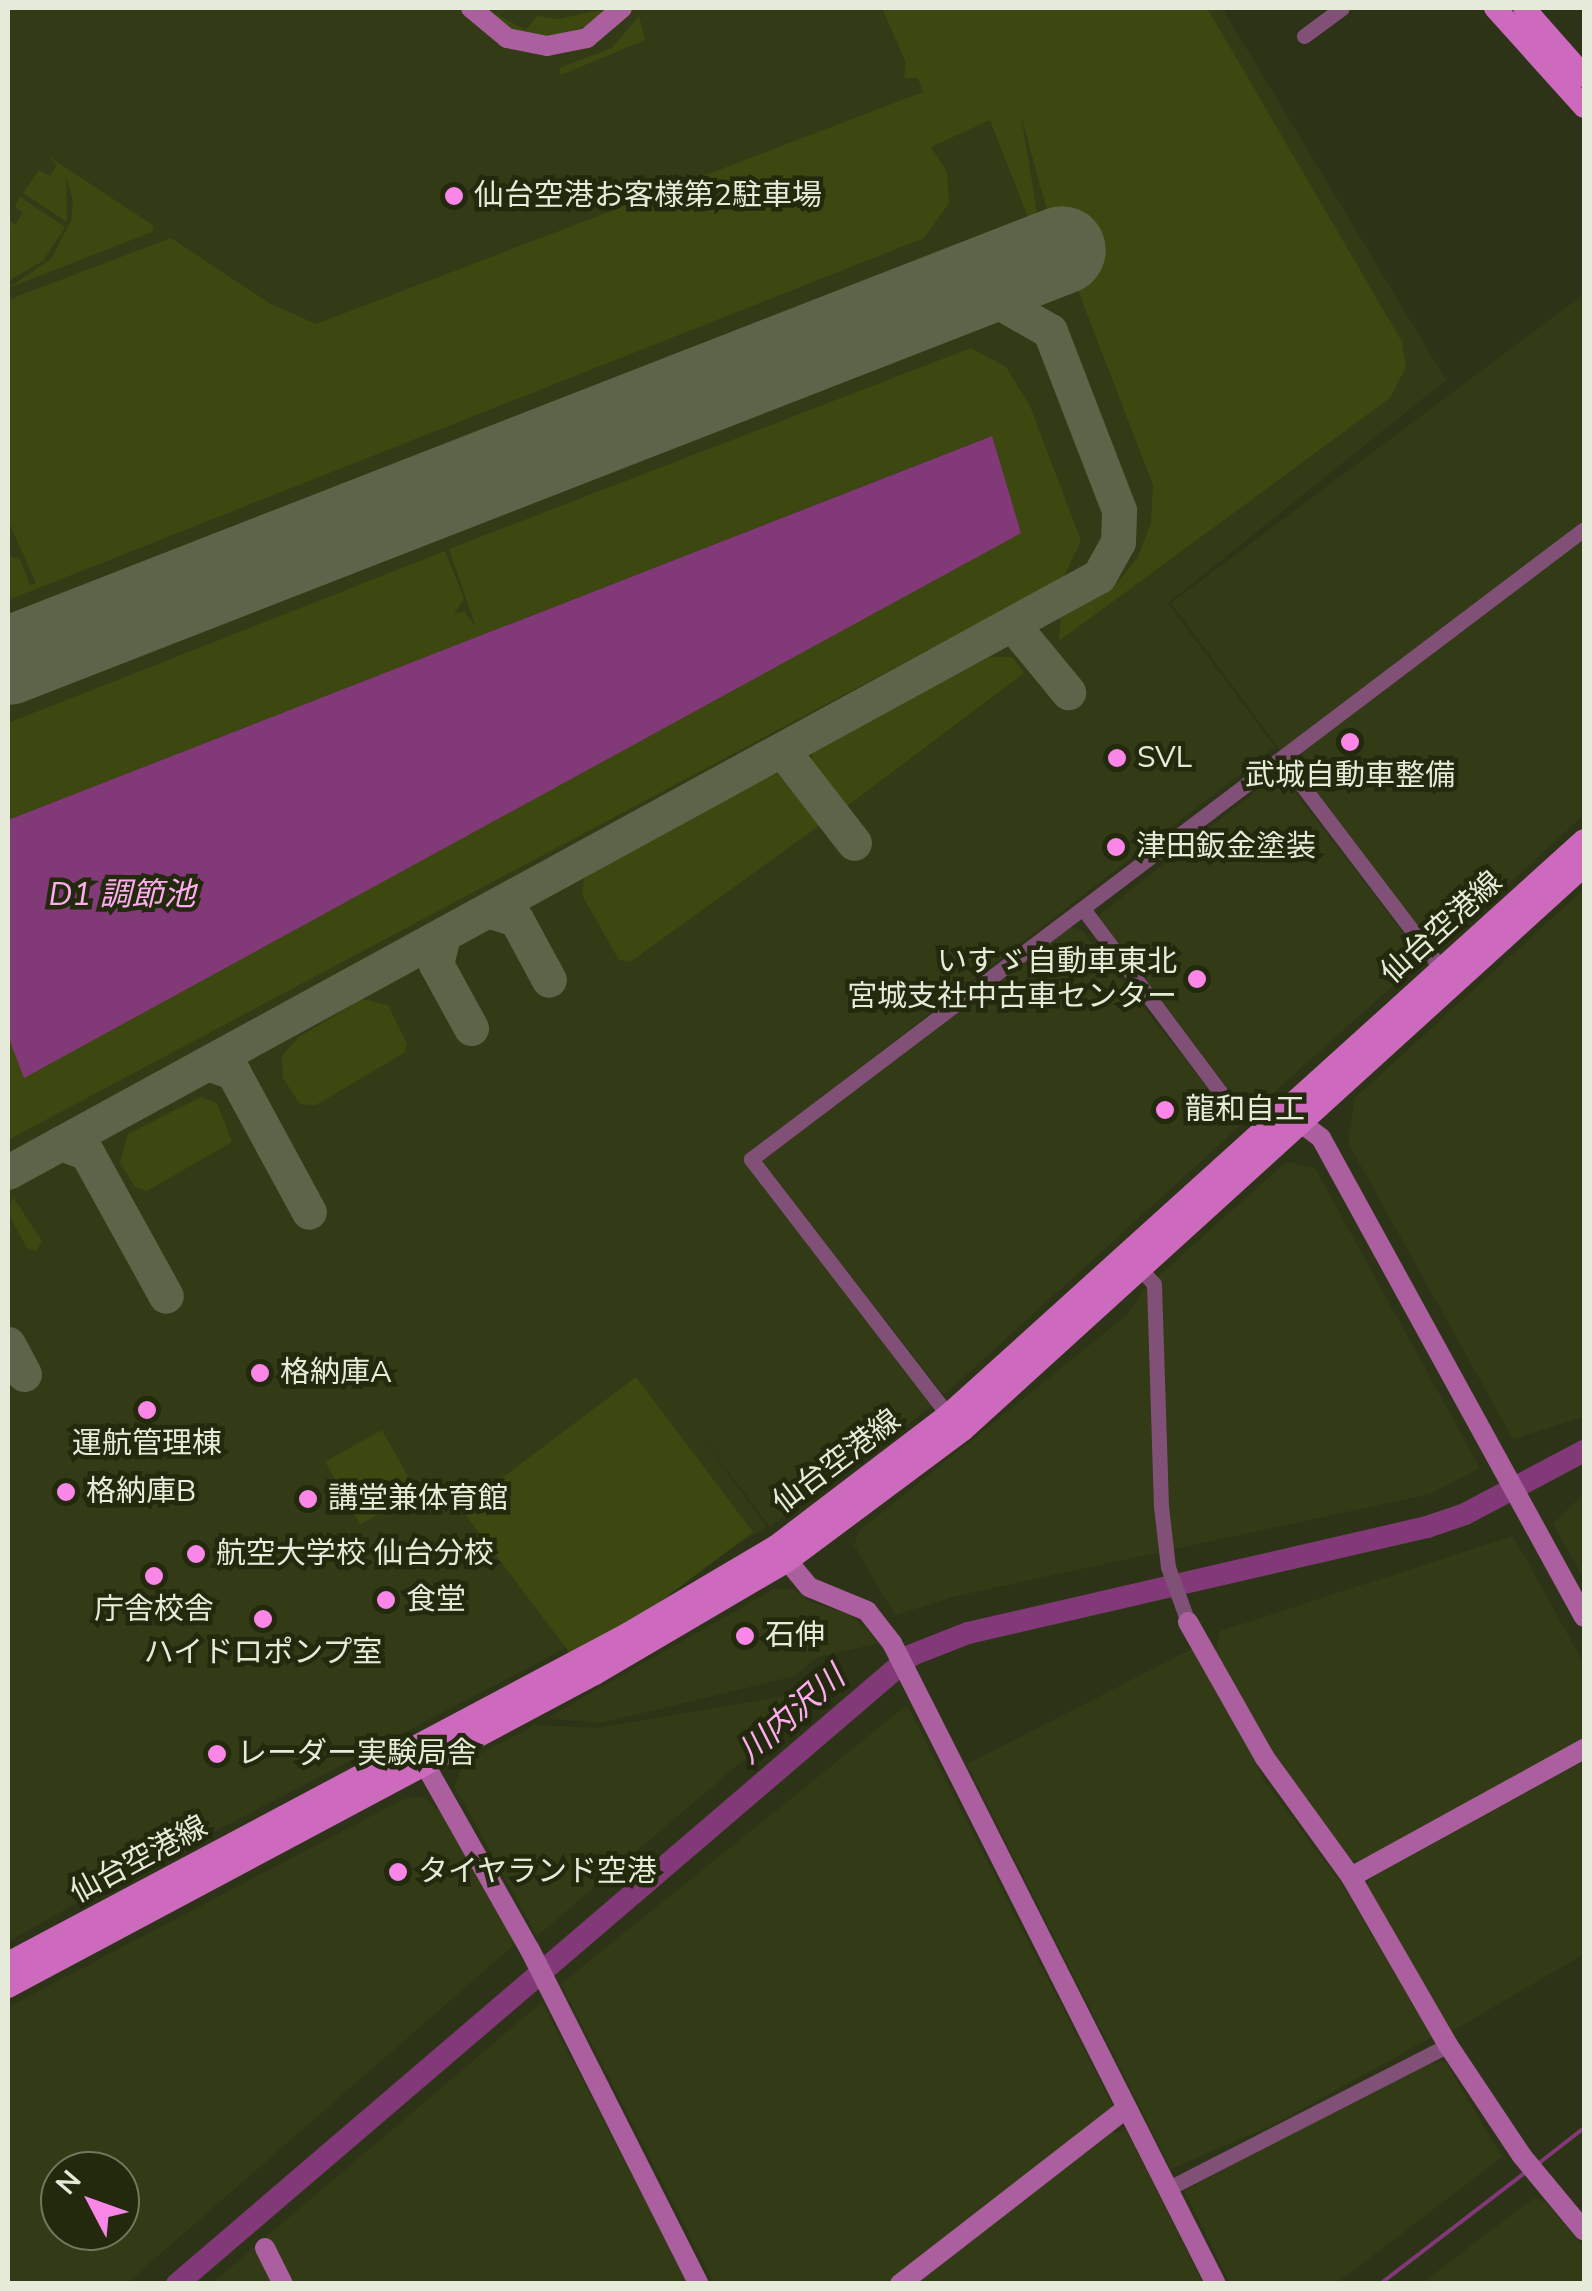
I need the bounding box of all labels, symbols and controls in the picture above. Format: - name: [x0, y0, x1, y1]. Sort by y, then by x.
- place label: 仙台空港お客様第2駐車場: [474, 178, 822, 214]
- marker: 仙台空港お客様第2駐車場: [443, 185, 465, 207]
- marker: 武城自動車整備: [1339, 731, 1361, 753]
- place label: SVL: [1137, 740, 1192, 776]
- marker: SVL: [1106, 747, 1128, 769]
- place label: 武城自動車整備: [1245, 758, 1455, 794]
- place label: 津田鈑金塗装: [1136, 829, 1316, 865]
- marker: 津田鈑金塗装: [1105, 836, 1127, 858]
- street label: 仙台空港線: [1374, 864, 1510, 992]
- water label: D1 調節池: [48, 876, 196, 914]
- place label: いすゞ自動車東北 宮城支社中古車センター: [847, 944, 1177, 1014]
- marker: いすゞ自動車東北 宮城支社中古車センター: [1186, 968, 1208, 990]
- place label: 龍和自工: [1185, 1092, 1305, 1128]
- marker: 龍和自工: [1154, 1099, 1176, 1121]
- place label: 格納庫A: [280, 1355, 392, 1391]
- marker: 格納庫A: [249, 1362, 271, 1384]
- marker: 運航管理棟: [136, 1399, 158, 1421]
- street label: 仙台空港線: [766, 1402, 908, 1522]
- place label: 運航管理棟: [72, 1426, 222, 1462]
- place label: 格納庫B: [86, 1474, 196, 1510]
- marker: 格納庫B: [55, 1481, 77, 1503]
- place label: 講堂兼体育館: [328, 1481, 508, 1517]
- marker: 講堂兼体育館: [297, 1488, 319, 1510]
- place label: 航空大学校 仙台分校: [216, 1536, 494, 1572]
- marker: 航空大学校 仙台分校: [185, 1543, 207, 1565]
- marker: 庁舎校舎: [143, 1565, 165, 1587]
- place label: 食堂: [406, 1582, 466, 1618]
- marker: 食堂: [375, 1589, 397, 1611]
- place label: 庁舎校舎: [94, 1592, 214, 1628]
- marker: ハイドロポンプ室: [252, 1608, 274, 1630]
- place label: 石伸: [765, 1618, 825, 1654]
- marker: 石伸: [734, 1625, 756, 1647]
- place label: ハイドロポンプ室: [143, 1635, 383, 1671]
- water label: 川内沢川: [731, 1659, 853, 1771]
- place label: レーダー実験局舎: [237, 1736, 477, 1772]
- marker: レーダー実験局舎: [206, 1743, 228, 1765]
- street label: 仙台空港線: [64, 1809, 214, 1911]
- place label: タイヤランド空港: [418, 1854, 658, 1890]
- marker: タイヤランド空港: [387, 1861, 409, 1883]
- north arrow: [40, 2151, 140, 2251]
- text: N: [48, 2162, 90, 2203]

